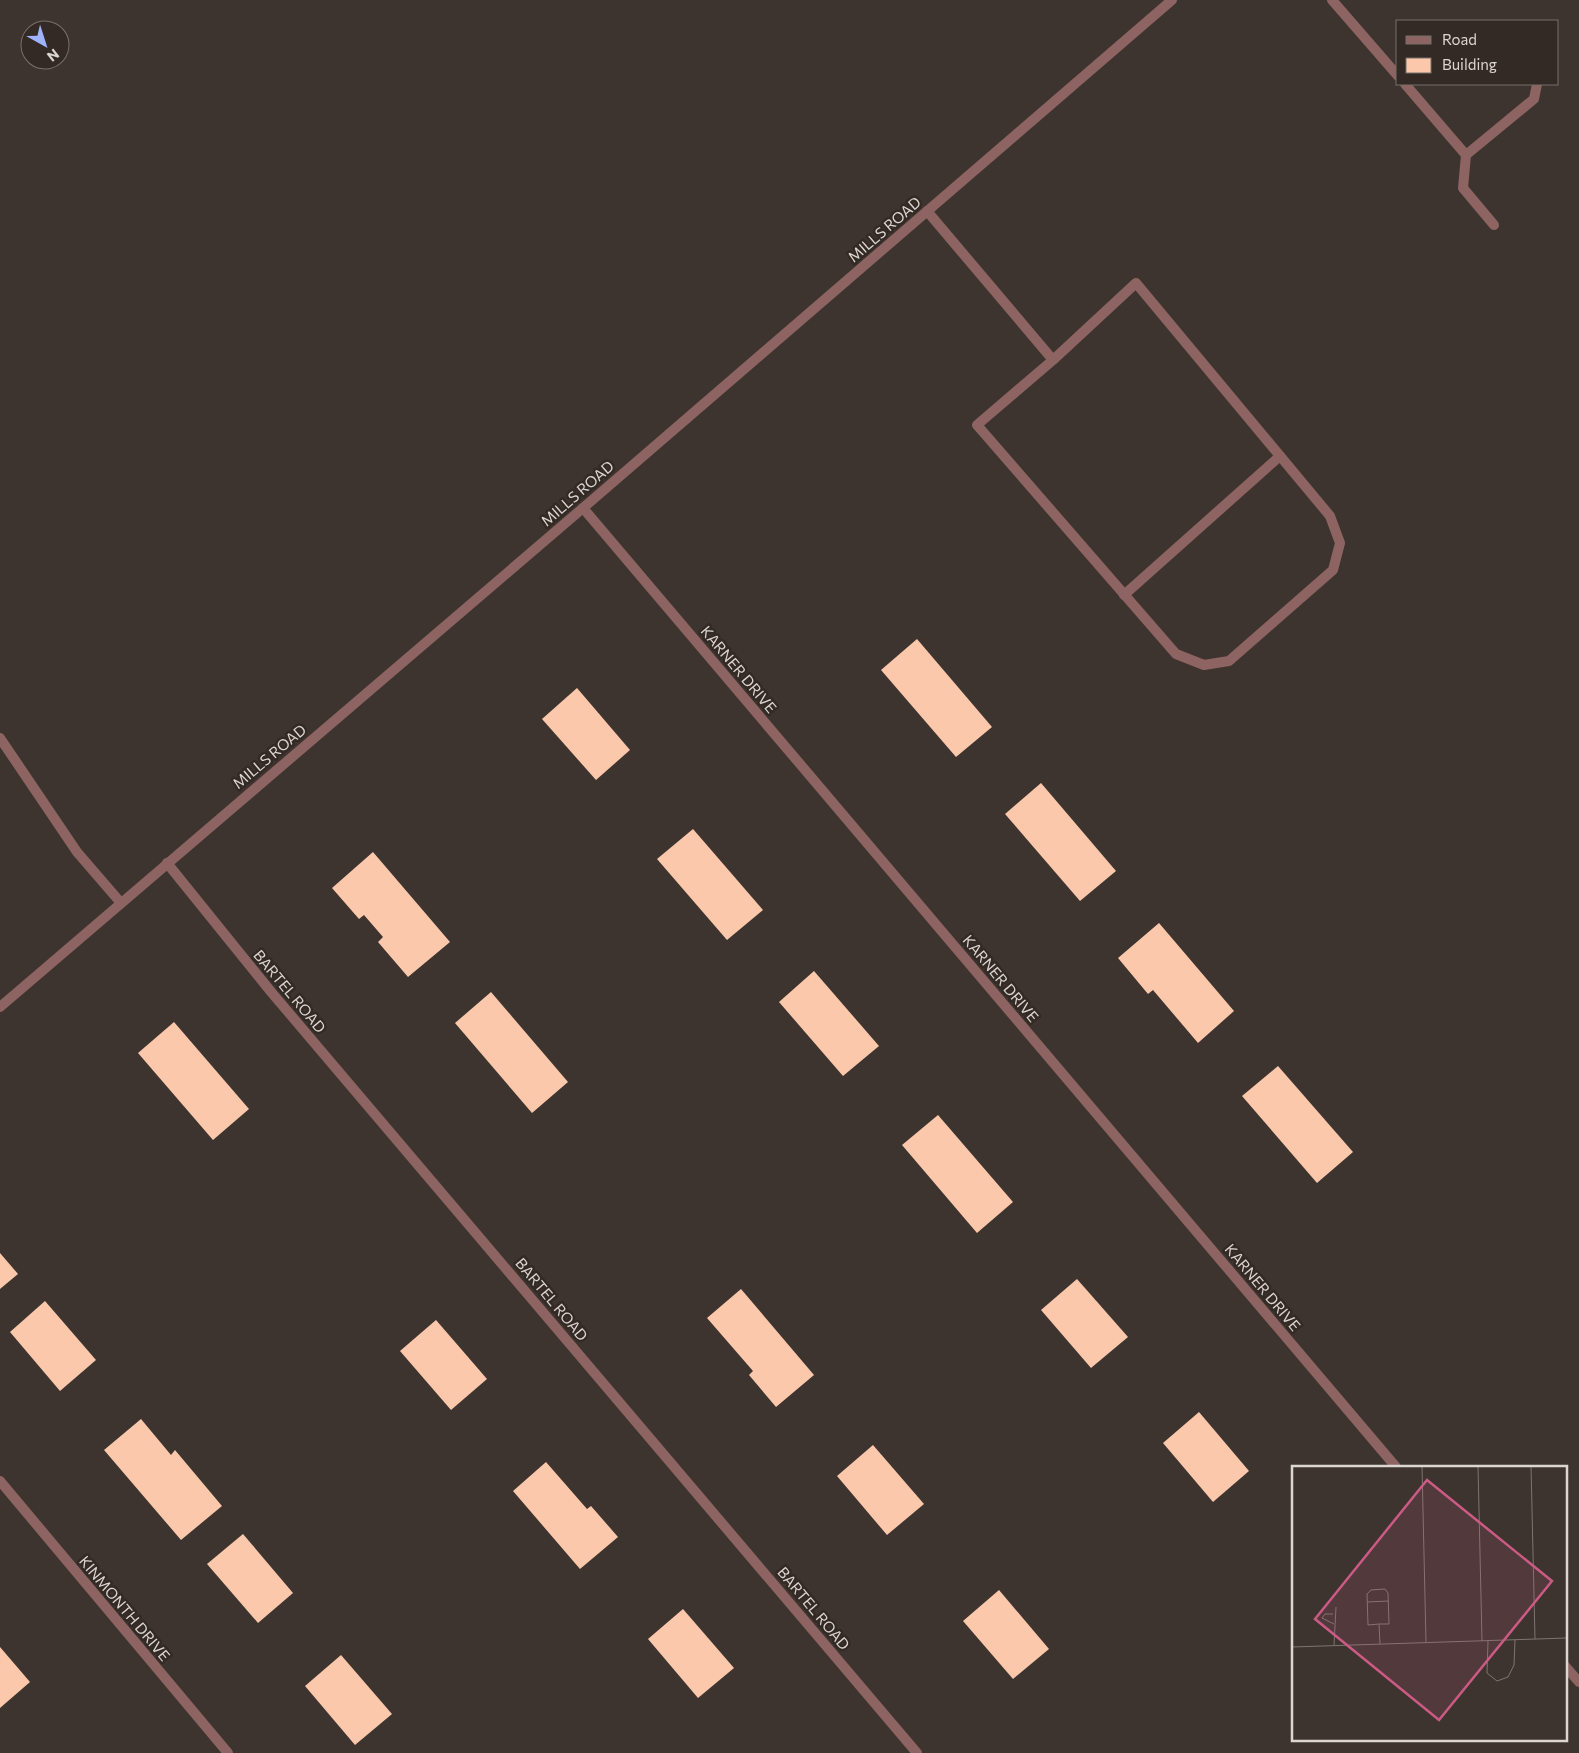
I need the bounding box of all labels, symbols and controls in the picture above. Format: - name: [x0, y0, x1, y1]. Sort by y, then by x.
- north arrow: [20, 20, 70, 70]
- legend: [1396, 20, 1559, 85]
- text: Road: [1442, 30, 1477, 48]
- text: N: [44, 46, 63, 65]
- text: Building: [1442, 55, 1497, 73]
- street label: MILLS ROAD: [844, 193, 924, 265]
- street label: MILLS ROAD: [537, 457, 617, 529]
- street label: KARNER DRIVE: [697, 622, 781, 716]
- street label: MILLS ROAD: [229, 720, 309, 792]
- street label: KARNER DRIVE: [959, 931, 1043, 1025]
- street label: BARTEL ROAD: [250, 946, 330, 1036]
- street label: KARNER DRIVE: [1221, 1240, 1305, 1334]
- street label: BARTEL ROAD: [512, 1254, 592, 1344]
- inset map: [1292, 1466, 1566, 1740]
- street label: KINMONTH DRIVE: [76, 1552, 174, 1664]
- street label: BARTEL ROAD: [774, 1563, 854, 1653]

